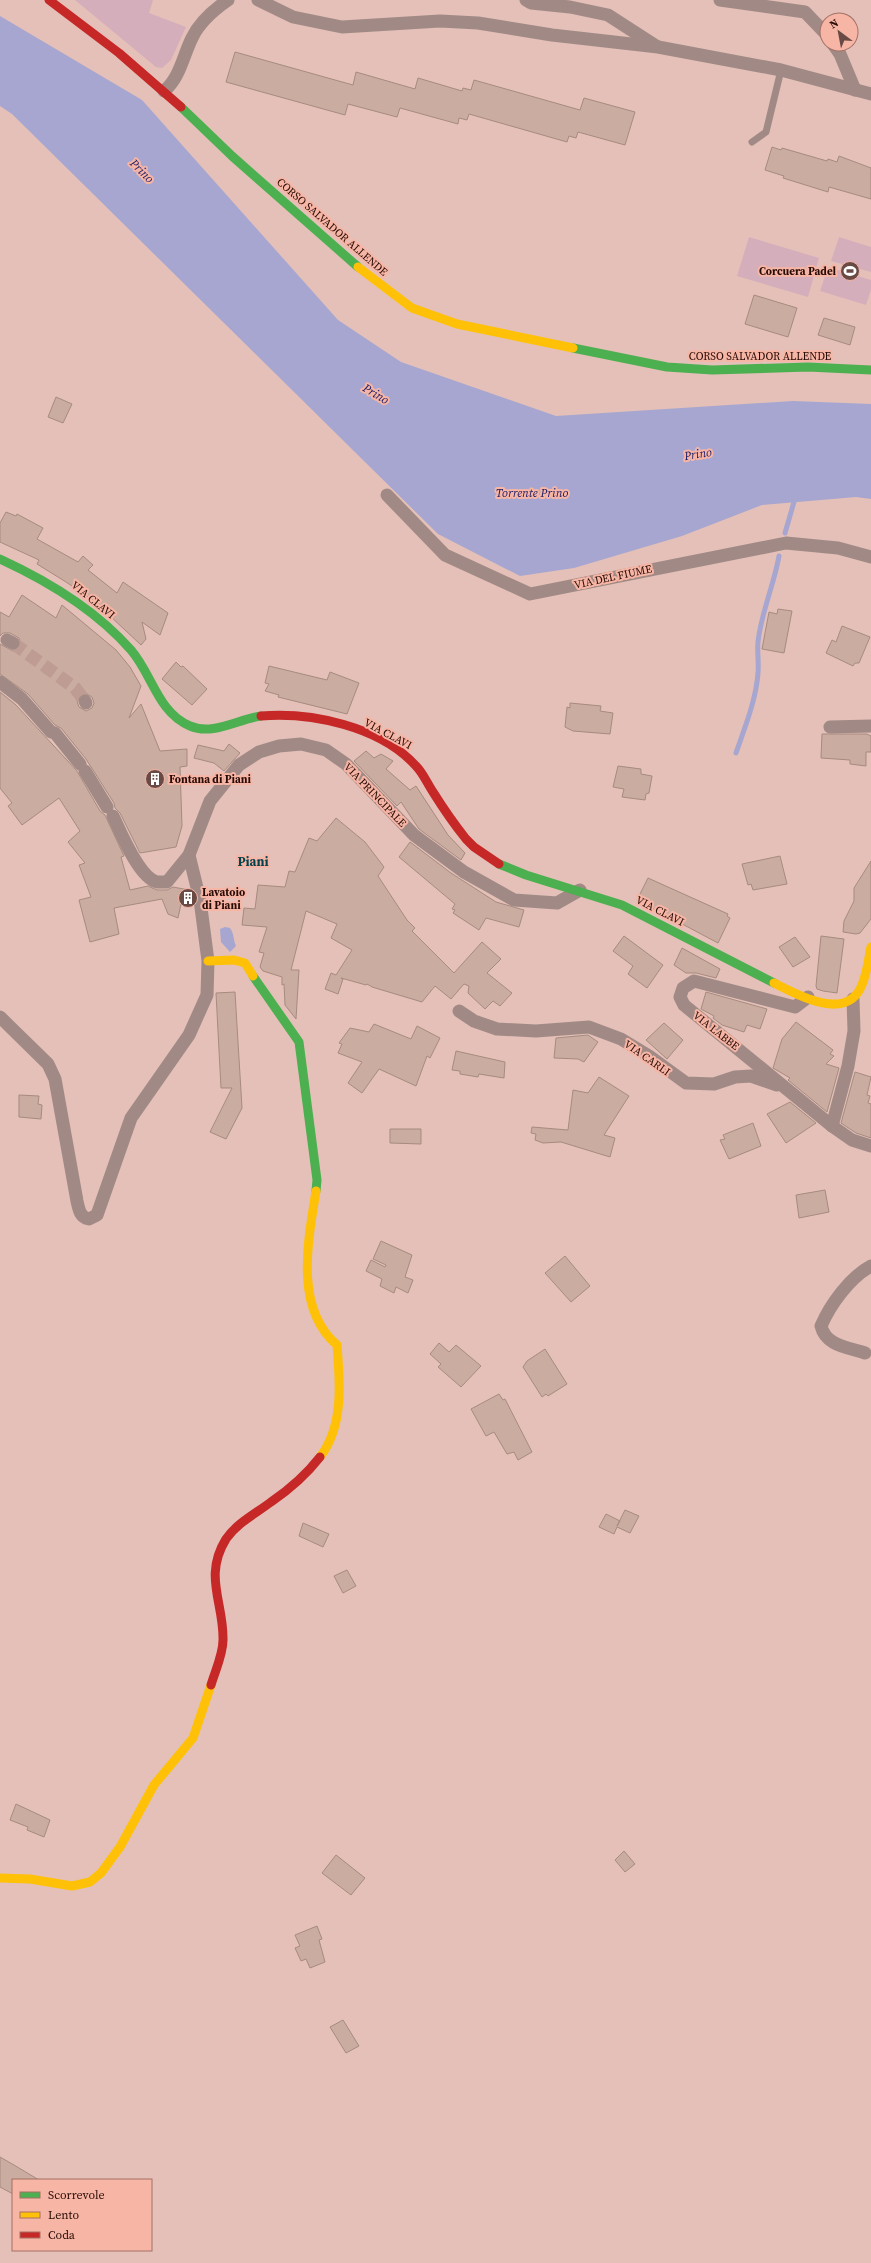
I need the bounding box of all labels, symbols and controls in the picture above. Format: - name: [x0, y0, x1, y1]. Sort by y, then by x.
- north arrow: [819, 12, 859, 52]
- text: N: [827, 15, 841, 32]
- water label: Prino: [126, 155, 158, 187]
- street label: CORSO SALVADOR ALLENDE: [273, 175, 391, 280]
- sports icon: Corcuera Padel: [839, 260, 861, 282]
- place label: Corcuera Padel: [759, 264, 836, 279]
- street label: CORSO SALVADOR ALLENDE: [689, 349, 832, 364]
- water label: Prino: [359, 379, 392, 408]
- water label: Prino: [682, 444, 713, 464]
- water label: Torrente Prino: [496, 485, 568, 501]
- street label: VIA DEL FIUME: [573, 561, 654, 593]
- street label: VIA CLAVI: [68, 578, 118, 622]
- street label: VIA CLAVI: [361, 715, 415, 753]
- street label: VIA PRINCIPALE: [340, 760, 410, 831]
- building icon: Fontana di Piani: [144, 768, 166, 790]
- place label: Fontana di Piani: [169, 772, 252, 787]
- district label: Piani: [237, 853, 269, 870]
- place label: Lavatoio di Piani: [202, 885, 245, 913]
- building icon: Lavatoio di Piani: [177, 887, 199, 909]
- street label: VIA CLAVI: [633, 892, 687, 930]
- street label: VIA LABBE: [690, 1008, 743, 1054]
- street label: VIA CARLI: [621, 1037, 673, 1079]
- legend: [12, 2179, 152, 2251]
- text: Scorrevole: [48, 2187, 105, 2203]
- text: Lento: [48, 2207, 79, 2223]
- text: Coda: [48, 2227, 76, 2243]

